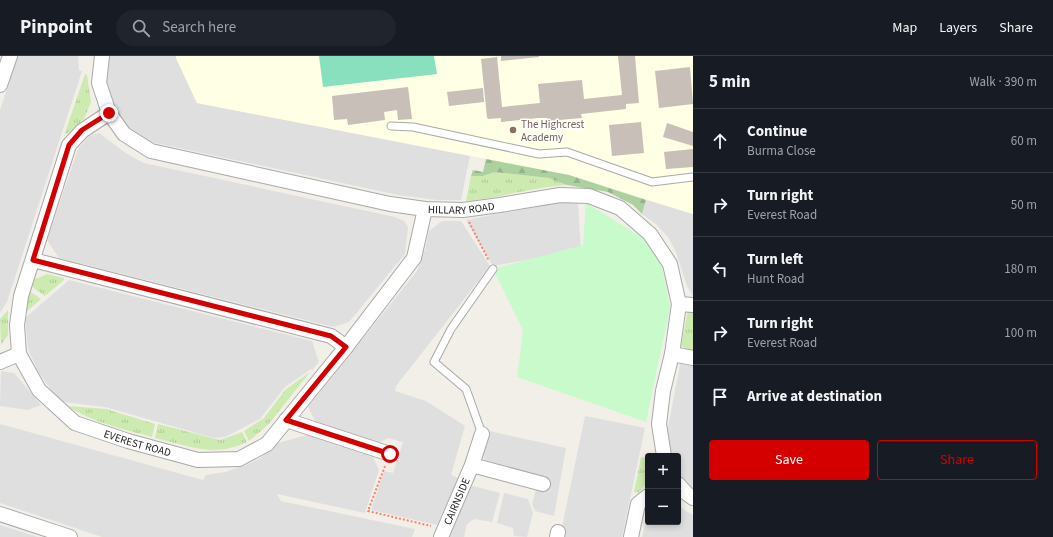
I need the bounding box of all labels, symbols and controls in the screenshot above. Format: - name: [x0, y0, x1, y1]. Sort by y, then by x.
- search box: [116, 10, 396, 46]
- text: Pinpoint: [20, 14, 92, 41]
- icon: search: [130, 17, 152, 39]
- text: Search here: [162, 17, 236, 38]
- text: Map: [892, 18, 917, 38]
- text: Layers: [939, 18, 977, 38]
- text: Share: [999, 18, 1033, 38]
- text: 5 min: [709, 70, 750, 94]
- text: Walk · 390 m: [969, 73, 1037, 91]
- route end: [100, 104, 118, 122]
- place label: The Highcrest Academy: [521, 117, 585, 145]
- text: Continue: [747, 121, 807, 142]
- marker: The Highcrest Academy: [508, 125, 518, 135]
- icon: ahead: [709, 130, 731, 152]
- text: 60 m: [1011, 132, 1037, 150]
- text: Burma Close: [747, 142, 816, 160]
- text: Turn right: [747, 185, 813, 206]
- icon: right: [709, 194, 731, 216]
- text: 50 m: [1011, 196, 1037, 214]
- street label: HILLARY ROAD: [428, 199, 496, 218]
- text: Everest Road: [747, 206, 817, 224]
- text: Turn left: [747, 249, 803, 270]
- icon: left: [709, 258, 731, 280]
- text: 180 m: [1004, 260, 1037, 278]
- text: Hunt Road: [747, 270, 805, 288]
- text: Turn right: [747, 313, 813, 334]
- icon: right: [709, 322, 731, 344]
- text: 100 m: [1004, 324, 1037, 342]
- text: Everest Road: [747, 334, 817, 352]
- icon: arrive: [709, 386, 731, 408]
- text: Arrive at destination: [747, 386, 882, 407]
- street label: EVEREST ROAD: [102, 426, 173, 460]
- button: Save: [709, 440, 869, 480]
- button: Share: [877, 440, 1037, 480]
- route start: [381, 445, 399, 463]
- map controls: [645, 453, 681, 525]
- button: +: [645, 453, 681, 489]
- street label: CAIRNSIDE: [440, 475, 474, 527]
- button: −: [645, 489, 681, 525]

